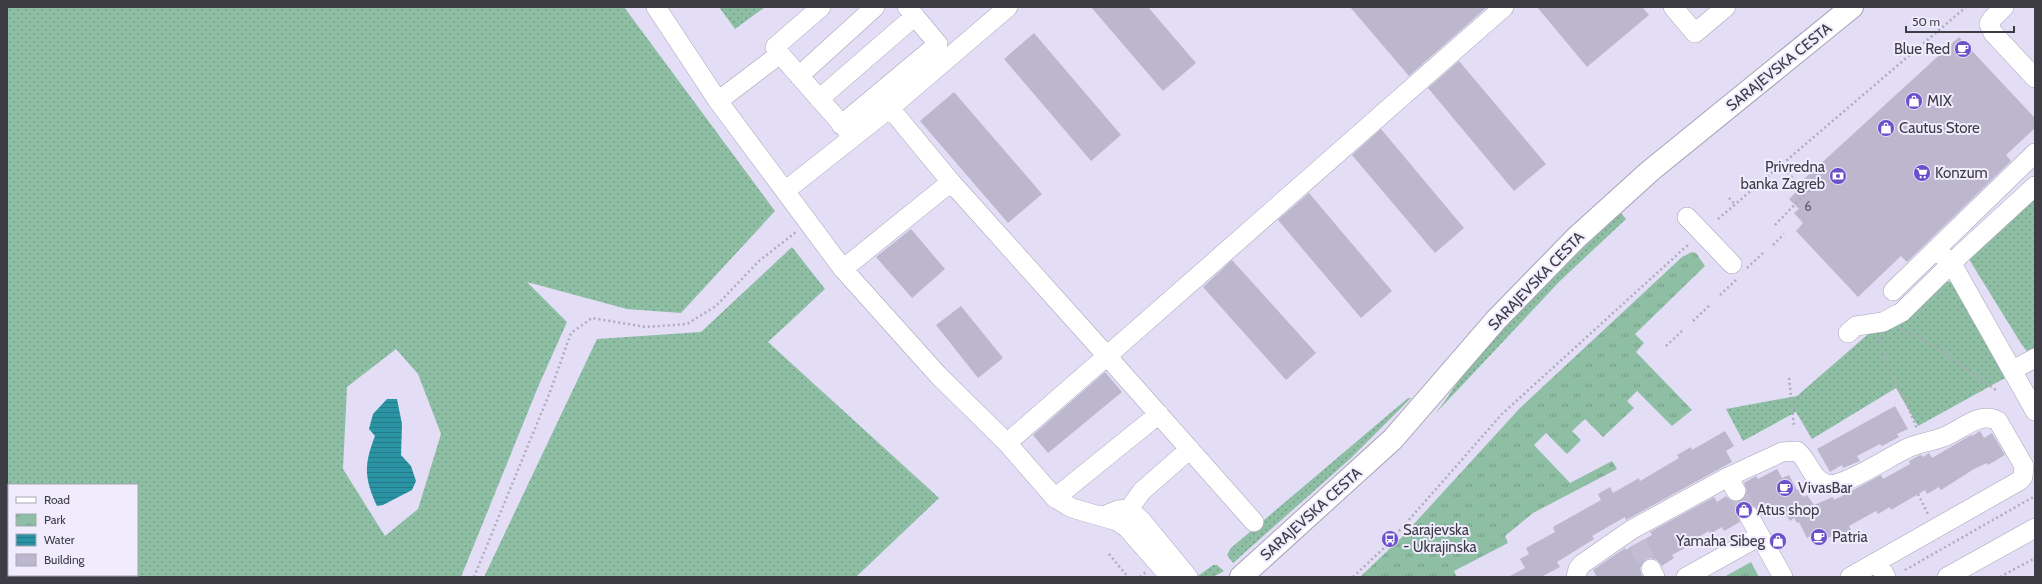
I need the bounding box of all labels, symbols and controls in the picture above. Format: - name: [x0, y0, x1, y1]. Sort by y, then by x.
- scale bar: [1906, 8, 2014, 34]
- text: 50 m: [1912, 14, 1940, 29]
- street label: SARAJEVSKA CESTA: [1723, 19, 1836, 115]
- cafe icon: Blue Red: [1953, 39, 1973, 59]
- place label: Blue Red: [1894, 40, 1950, 58]
- shop icon: MIX: [1904, 91, 1924, 111]
- place label: MIX: [1927, 92, 1952, 110]
- shop icon: Cautus Store: [1876, 118, 1896, 138]
- place label: Cautus Store: [1899, 119, 1980, 137]
- place label: Privredna banka Zagreb: [1741, 158, 1826, 193]
- supermarket icon: Konzum: [1912, 163, 1932, 183]
- place label: Konzum: [1935, 164, 1988, 182]
- bank icon: Privredna banka Zagreb: [1828, 166, 1848, 186]
- house number: 6: [1804, 198, 1812, 214]
- street label: SARAJEVSKA CESTA: [1484, 227, 1588, 334]
- street label: SARAJEVSKA CESTA: [1257, 463, 1366, 564]
- cafe icon: VivasBar: [1775, 478, 1795, 498]
- place label: VivasBar: [1798, 479, 1853, 497]
- legend: [8, 484, 138, 576]
- text: Road: [44, 492, 70, 507]
- shop icon: Atus shop: [1734, 500, 1754, 520]
- place label: Atus shop: [1757, 501, 1819, 519]
- text: Park: [44, 512, 66, 527]
- place label: Sarajevska - Ukrajinska: [1403, 521, 1478, 556]
- cafe icon: Patria: [1809, 527, 1829, 547]
- place label: Patria: [1832, 528, 1868, 546]
- bus stop icon: Sarajevska - Ukrajinska: [1380, 529, 1400, 549]
- shop icon: Yamaha Sibeg: [1768, 531, 1788, 551]
- text: Water: [44, 532, 75, 547]
- place label: Yamaha Sibeg: [1675, 532, 1766, 550]
- text: Building: [44, 552, 86, 567]

